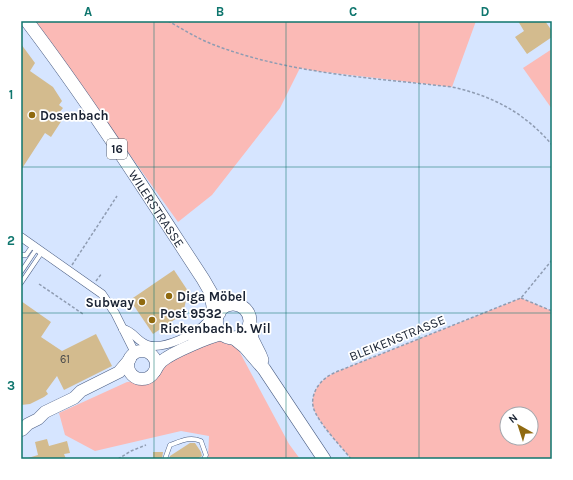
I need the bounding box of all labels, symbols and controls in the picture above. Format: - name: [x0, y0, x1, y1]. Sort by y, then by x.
- text: A: [84, 4, 92, 19]
- text: B: [216, 4, 224, 19]
- text: C: [349, 4, 357, 19]
- text: D: [481, 4, 490, 19]
- text: 1: [9, 87, 13, 102]
- place label: Dosenbach: [40, 108, 109, 123]
- marker: Dosenbach: [27, 110, 37, 120]
- road number: 16: [107, 139, 127, 159]
- street label: WILERSTRASSE: [126, 167, 188, 250]
- text: 2: [7, 233, 15, 248]
- place label: Diga Möbel: [177, 289, 246, 304]
- marker: Diga Möbel: [164, 291, 174, 301]
- place label: Subway: [86, 295, 134, 310]
- marker: Subway: [137, 297, 147, 307]
- place label: Post 9532 Rickenbach b. Wil: [160, 306, 271, 336]
- street label: BLEIKENSTRASSE: [347, 312, 447, 364]
- marker: Post 9532 Rickenbach b. Wil: [147, 315, 157, 325]
- house number: 61: [60, 353, 70, 366]
- text: 3: [7, 378, 15, 393]
- north arrow: [499, 406, 539, 446]
- text: N: [506, 411, 520, 426]

